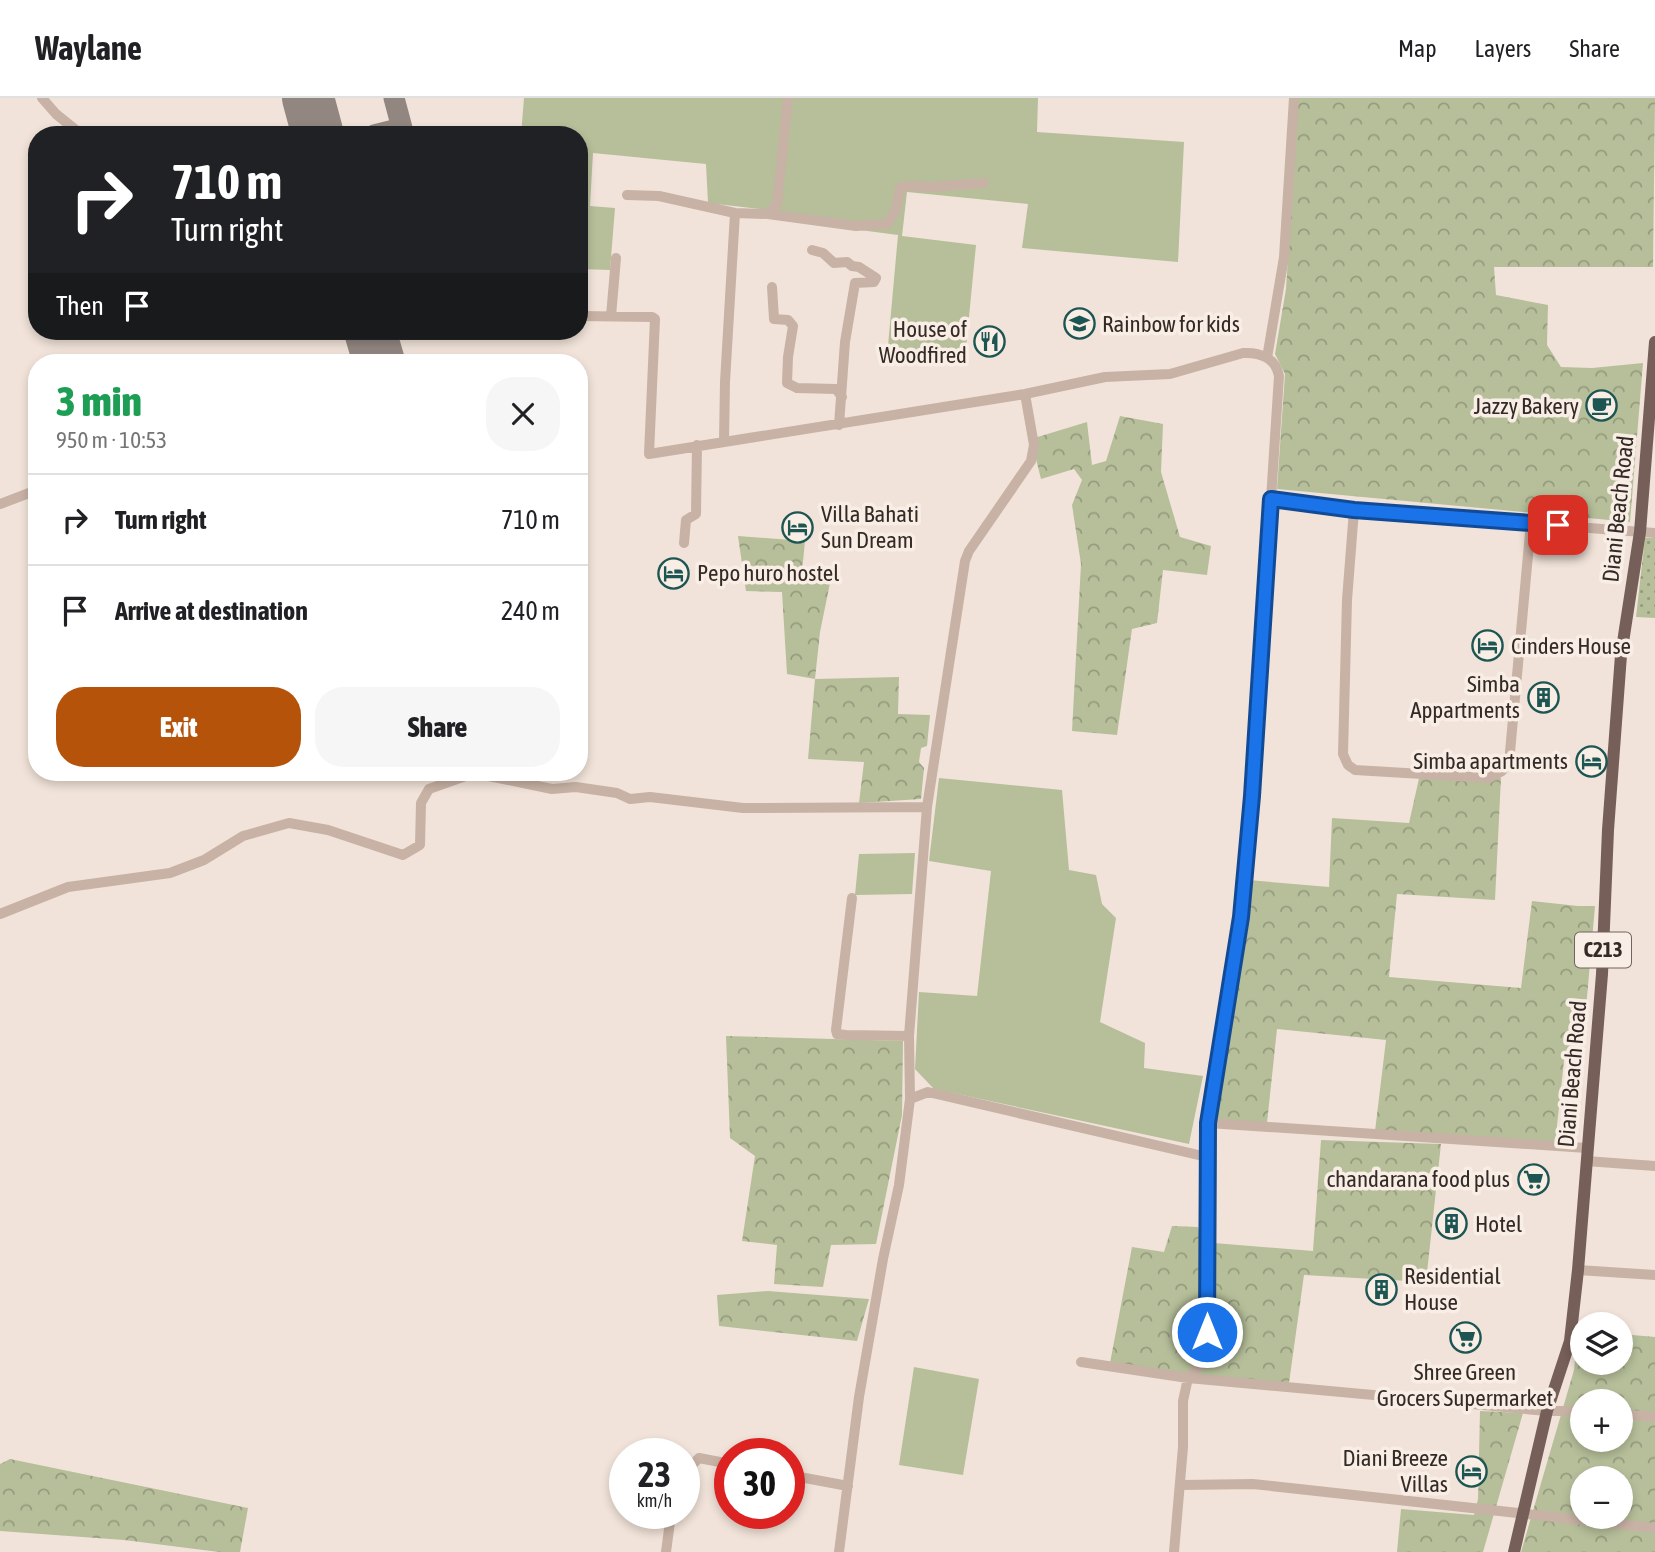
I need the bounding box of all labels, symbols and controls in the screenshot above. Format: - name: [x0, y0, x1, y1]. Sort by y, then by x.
- text: Waylane: [35, 29, 142, 67]
- text: Map: [1398, 35, 1437, 62]
- text: Layers: [1475, 35, 1531, 62]
- text: Share: [1569, 35, 1620, 62]
- text: 710 m: [171, 153, 282, 209]
- icon: right: [56, 154, 147, 245]
- text: Turn right: [171, 211, 284, 248]
- icon: arrive: [118, 287, 156, 325]
- text: Then: [56, 291, 104, 321]
- school or university icon: Rainbow for kids: [1062, 307, 1096, 341]
- place label: Rainbow for kids: [1102, 311, 1240, 337]
- place label: House of Woodfired: [879, 316, 967, 368]
- restaurant icon: House of Woodfired: [973, 325, 1007, 359]
- text: 3 min: [56, 377, 142, 425]
- button: close: [486, 377, 560, 451]
- cafe icon: Jazzy Bakery: [1585, 389, 1619, 423]
- place label: Jazzy Bakery: [1474, 393, 1579, 419]
- text: 950 m · 10:53: [56, 427, 167, 453]
- street label: Diani Beach Road: [1597, 434, 1639, 584]
- pin: [1528, 495, 1588, 555]
- icon: right: [56, 501, 94, 539]
- place label: Villa Bahati Sun Dream: [821, 501, 919, 553]
- text: Turn right: [115, 505, 206, 535]
- text: 710 m: [501, 505, 560, 535]
- icon: arrive: [1539, 506, 1577, 544]
- hotel icon: Villa Bahati Sun Dream: [781, 510, 815, 544]
- hotel icon: Pepo huro hostel: [657, 556, 691, 590]
- place label: Pepo huro hostel: [697, 560, 839, 586]
- icon: arrive: [56, 592, 94, 630]
- text: Arrive at destination: [115, 596, 308, 626]
- text: 240 m: [501, 596, 560, 626]
- hotel icon: Cinders House: [1471, 629, 1505, 663]
- place label: Cinders House: [1511, 633, 1631, 659]
- place label: Simba Appartments: [1410, 671, 1520, 723]
- building icon: Simba Appartments: [1526, 680, 1560, 714]
- button: Exit: [56, 687, 301, 767]
- button: Share: [315, 687, 560, 767]
- hotel icon: Simba apartments: [1574, 744, 1608, 778]
- place label: Simba apartments: [1413, 748, 1568, 774]
- road number: C213: [1575, 932, 1631, 968]
- street label: Diani Beach Road: [1553, 1000, 1591, 1148]
- supermarket icon: chandarana food plus: [1516, 1162, 1550, 1196]
- place label: chandarana food plus: [1327, 1166, 1510, 1192]
- building icon: Hotel: [1435, 1207, 1469, 1241]
- place label: Hotel: [1475, 1211, 1522, 1237]
- place label: Residential House: [1404, 1263, 1501, 1315]
- building icon: Residential House: [1364, 1272, 1398, 1306]
- position arrow: [1170, 1295, 1244, 1369]
- map controls: [1570, 1312, 1633, 1529]
- button: layers: [1570, 1312, 1633, 1375]
- supermarket icon: Shree Green Grocers Supermarket: [1448, 1321, 1482, 1355]
- place label: Shree Green Grocers Supermarket: [1377, 1359, 1553, 1411]
- button: +: [1570, 1389, 1633, 1452]
- speed limit sign: 30: [714, 1438, 805, 1529]
- place label: Diani Breeze Villas: [1343, 1445, 1448, 1497]
- text: 23: [638, 1454, 671, 1494]
- hotel icon: Diani Breeze Villas: [1454, 1454, 1488, 1488]
- button: −: [1570, 1466, 1633, 1529]
- text: km/h: [637, 1490, 672, 1511]

